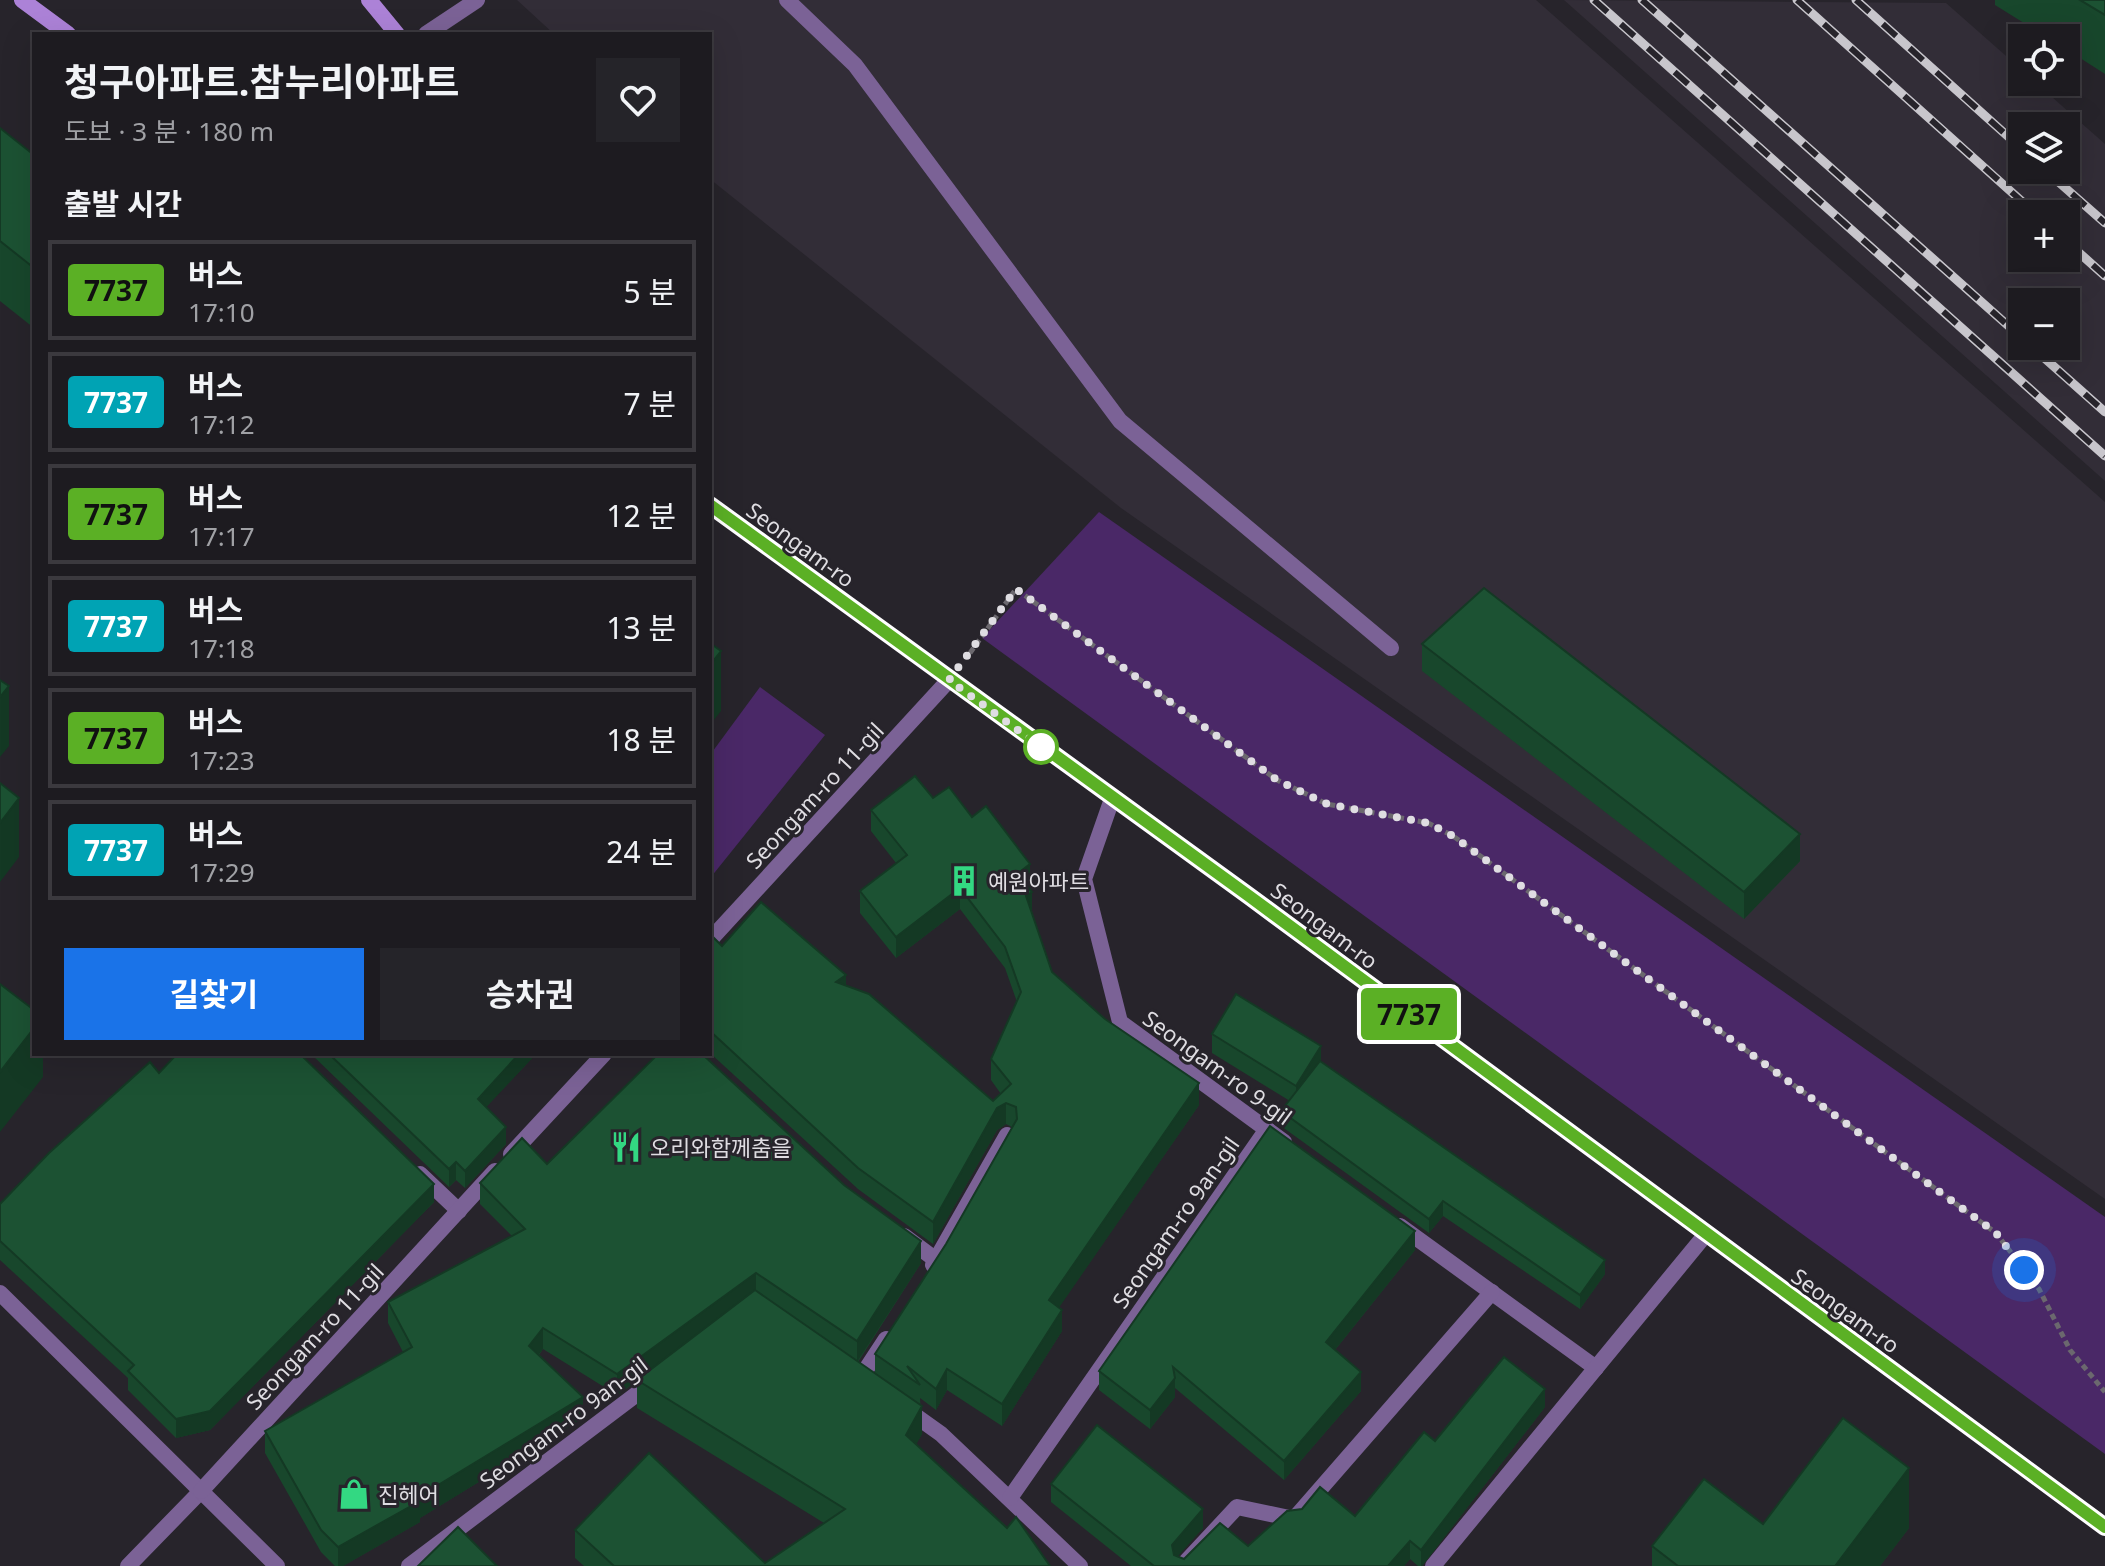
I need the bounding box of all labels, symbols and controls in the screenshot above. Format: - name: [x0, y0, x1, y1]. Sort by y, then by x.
- map controls: [2008, 24, 2080, 360]
- button: locate: [2008, 24, 2080, 96]
- text: 청구아파트.참누리아파트: [64, 55, 459, 107]
- button: heart: [596, 58, 680, 142]
- button: layers: [2008, 112, 2080, 184]
- text: 도보 · 3 분 · 180 m: [64, 113, 274, 149]
- text: 출발 시간: [64, 183, 182, 224]
- button: +: [2008, 200, 2080, 272]
- text: 버스: [188, 253, 243, 294]
- text: 7737: [84, 271, 148, 309]
- text: 5 분: [623, 271, 676, 312]
- button: −: [2008, 288, 2080, 360]
- text: 17:10: [188, 294, 255, 330]
- text: 버스: [188, 365, 243, 406]
- text: 7737: [84, 383, 148, 421]
- text: 7 분: [623, 383, 676, 424]
- text: 17:12: [188, 406, 255, 442]
- text: 버스: [188, 477, 243, 518]
- text: 7737: [84, 495, 148, 533]
- text: 12 분: [606, 495, 676, 536]
- street label: Seongam-ro: [741, 495, 861, 593]
- text: 17:17: [188, 518, 255, 554]
- text: 버스: [188, 589, 243, 630]
- text: 7737: [84, 607, 148, 645]
- text: 13 분: [606, 607, 676, 648]
- text: 17:18: [188, 630, 255, 666]
- text: 버스: [188, 701, 243, 742]
- street label: Seongam-ro 11-gil: [738, 715, 890, 875]
- text: 7737: [84, 719, 148, 757]
- text: 18 분: [606, 719, 676, 760]
- unlabelled marker: [1024, 730, 1058, 764]
- text: 17:23: [188, 742, 255, 778]
- text: 버스: [188, 813, 243, 854]
- text: 7737: [84, 831, 148, 869]
- text: 24 분: [606, 831, 676, 872]
- text: 17:29: [188, 854, 255, 890]
- building icon: 예원아파트: [947, 864, 981, 898]
- place label: 예원아파트: [988, 866, 1089, 896]
- street label: Seongam-ro: [1265, 875, 1385, 975]
- button: 길찾기: [64, 948, 364, 1040]
- button: 승차권: [380, 948, 680, 1040]
- line badge: 7737: [1353, 988, 1465, 1040]
- text: 7737: [1377, 995, 1441, 1033]
- street label: Seongam-ro 9-gil: [1138, 1003, 1298, 1131]
- restaurant icon: 오리와함께춤을: [609, 1130, 643, 1164]
- street label: Seongam-ro 9an-gil: [1104, 1130, 1246, 1314]
- place label: 오리와함께춤을: [650, 1132, 792, 1162]
- your location: [2004, 1250, 2044, 1290]
- street label: Seongam-ro 11-gil: [238, 1256, 390, 1416]
- street label: Seongam-ro: [1786, 1261, 1906, 1359]
- street label: Seongam-ro 9an-gil: [473, 1349, 653, 1495]
- shop icon: 진헤어: [337, 1477, 371, 1511]
- place label: 진헤어: [378, 1479, 439, 1509]

